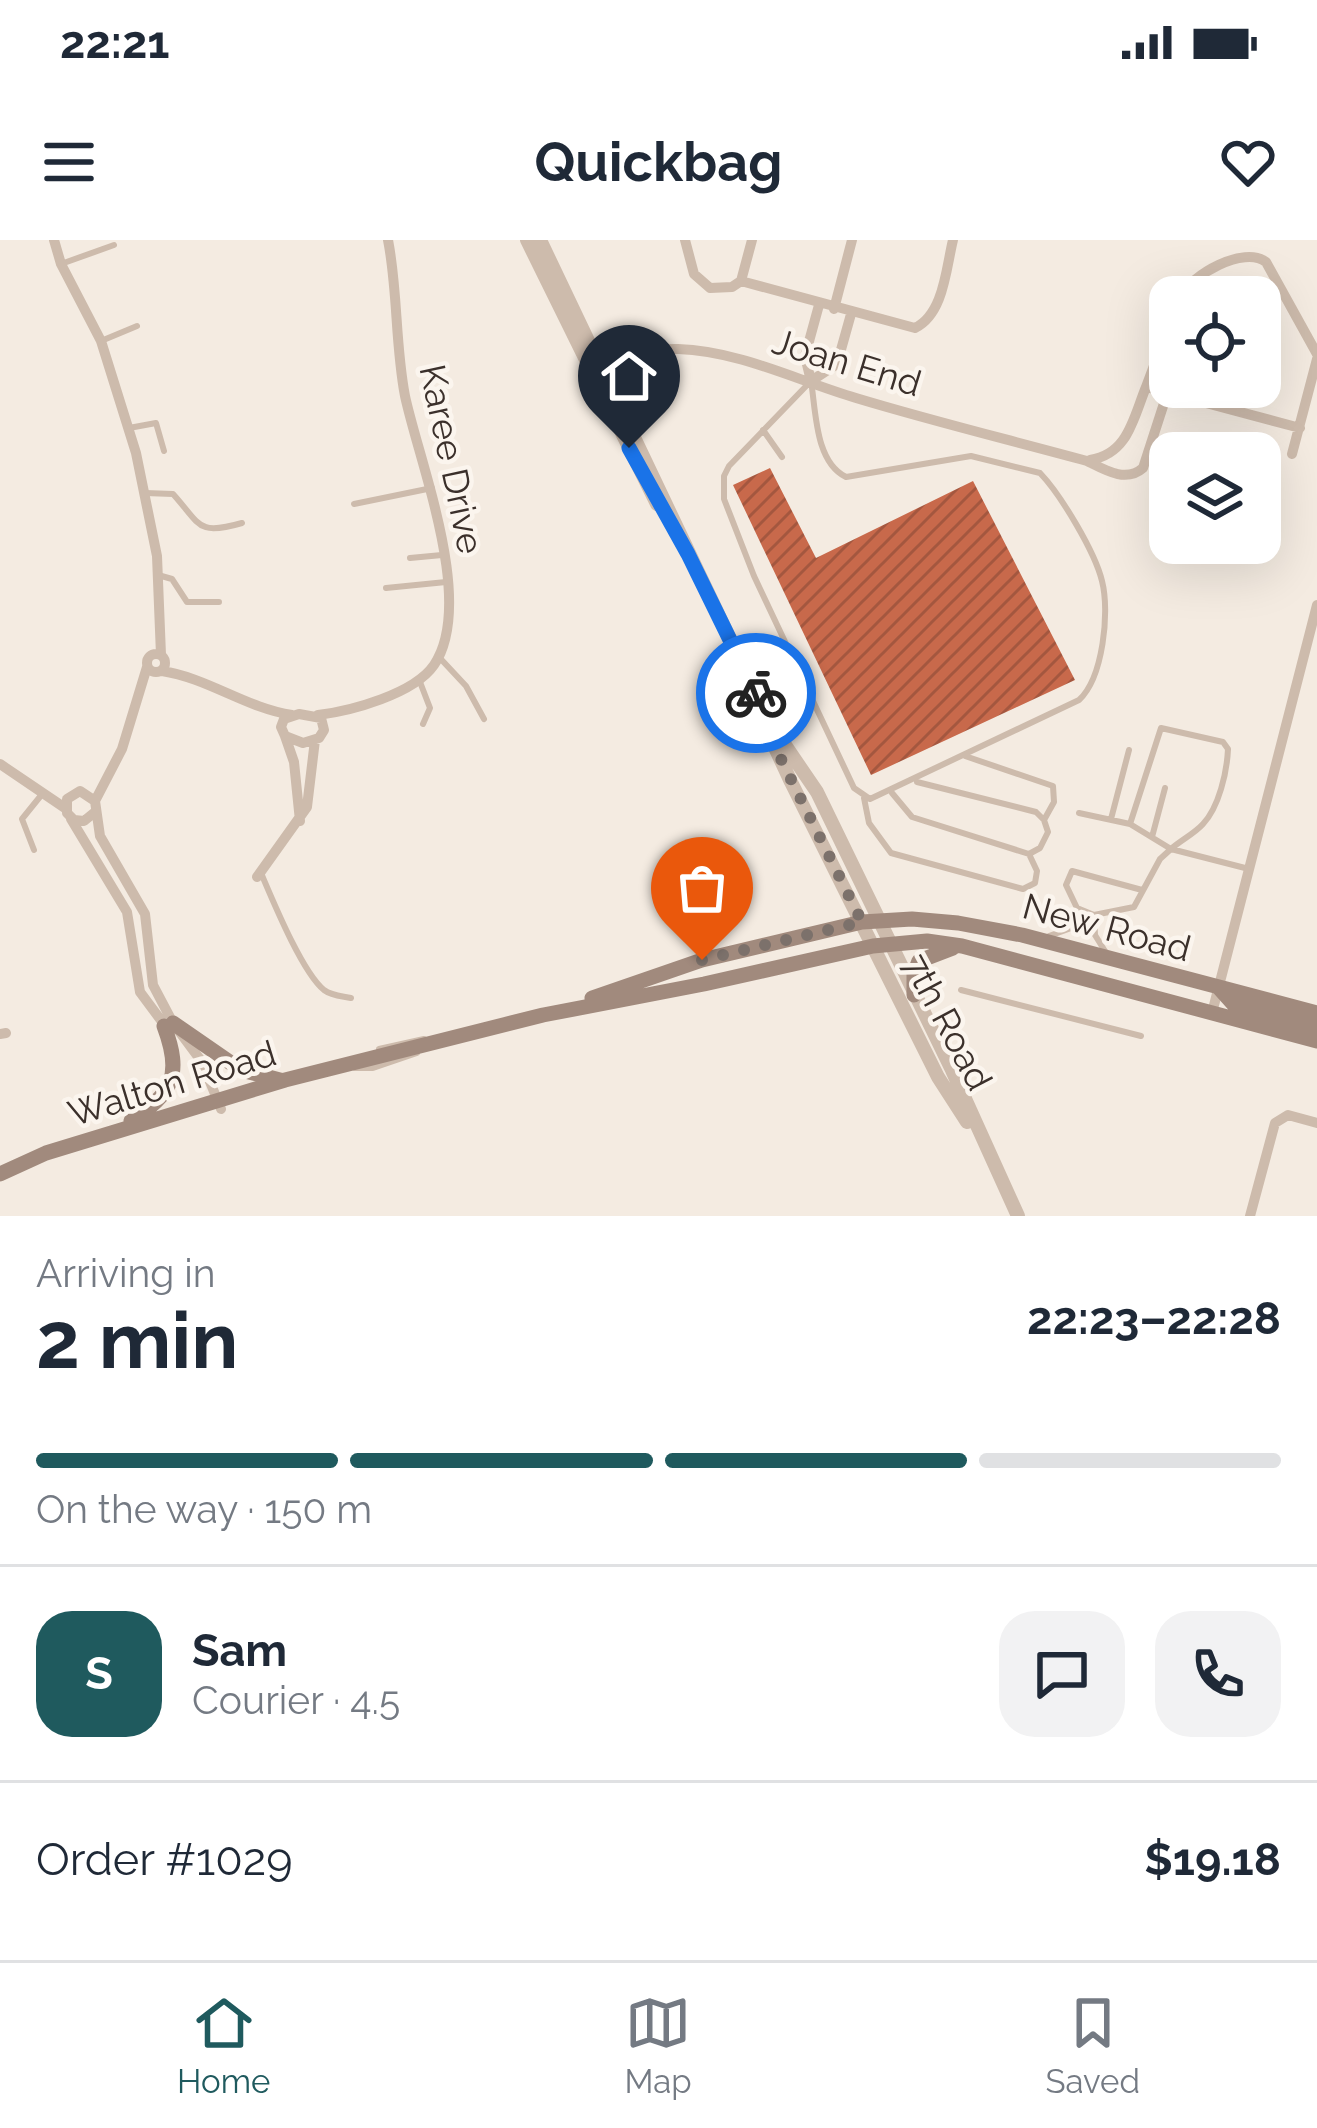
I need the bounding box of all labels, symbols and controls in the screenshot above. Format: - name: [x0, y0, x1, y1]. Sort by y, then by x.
- text: 22:21: [60, 16, 170, 69]
- icon: menu: [36, 129, 102, 195]
- icon: heart: [1215, 129, 1281, 195]
- text: Quickbag: [535, 130, 782, 194]
- map controls: [1149, 276, 1281, 564]
- button: locate: [1149, 276, 1281, 408]
- street label: Joan End: [768, 320, 926, 404]
- pin: [578, 325, 680, 448]
- icon: home: [596, 343, 662, 409]
- street label: Karee Drive: [411, 361, 493, 557]
- button: layers: [1149, 432, 1281, 564]
- courier: [696, 633, 816, 753]
- icon: bike: [723, 660, 789, 726]
- pin: [651, 837, 753, 960]
- icon: bag: [669, 855, 735, 921]
- street label: New Road: [1019, 884, 1195, 970]
- street label: 7th Road: [895, 947, 1001, 1097]
- street label: Walton Road: [63, 1032, 281, 1134]
- text: Arriving in: [36, 1250, 216, 1296]
- text: 22:23–22:28: [1027, 1292, 1281, 1345]
- text: 2 min: [36, 1295, 238, 1386]
- text: On the way · 150 m: [36, 1486, 372, 1532]
- button: chat: [999, 1611, 1125, 1737]
- button: phone: [1155, 1611, 1281, 1737]
- text: Sam: [192, 1624, 287, 1677]
- text: S: [85, 1647, 113, 1700]
- text: Courier · 4.5: [192, 1677, 400, 1723]
- text: Order #1029: [36, 1833, 293, 1886]
- text: $19.18: [1144, 1833, 1281, 1886]
- tab: Home: [177, 1990, 270, 2101]
- tab: Map: [624, 1990, 692, 2101]
- tab: Saved: [1046, 1990, 1140, 2101]

